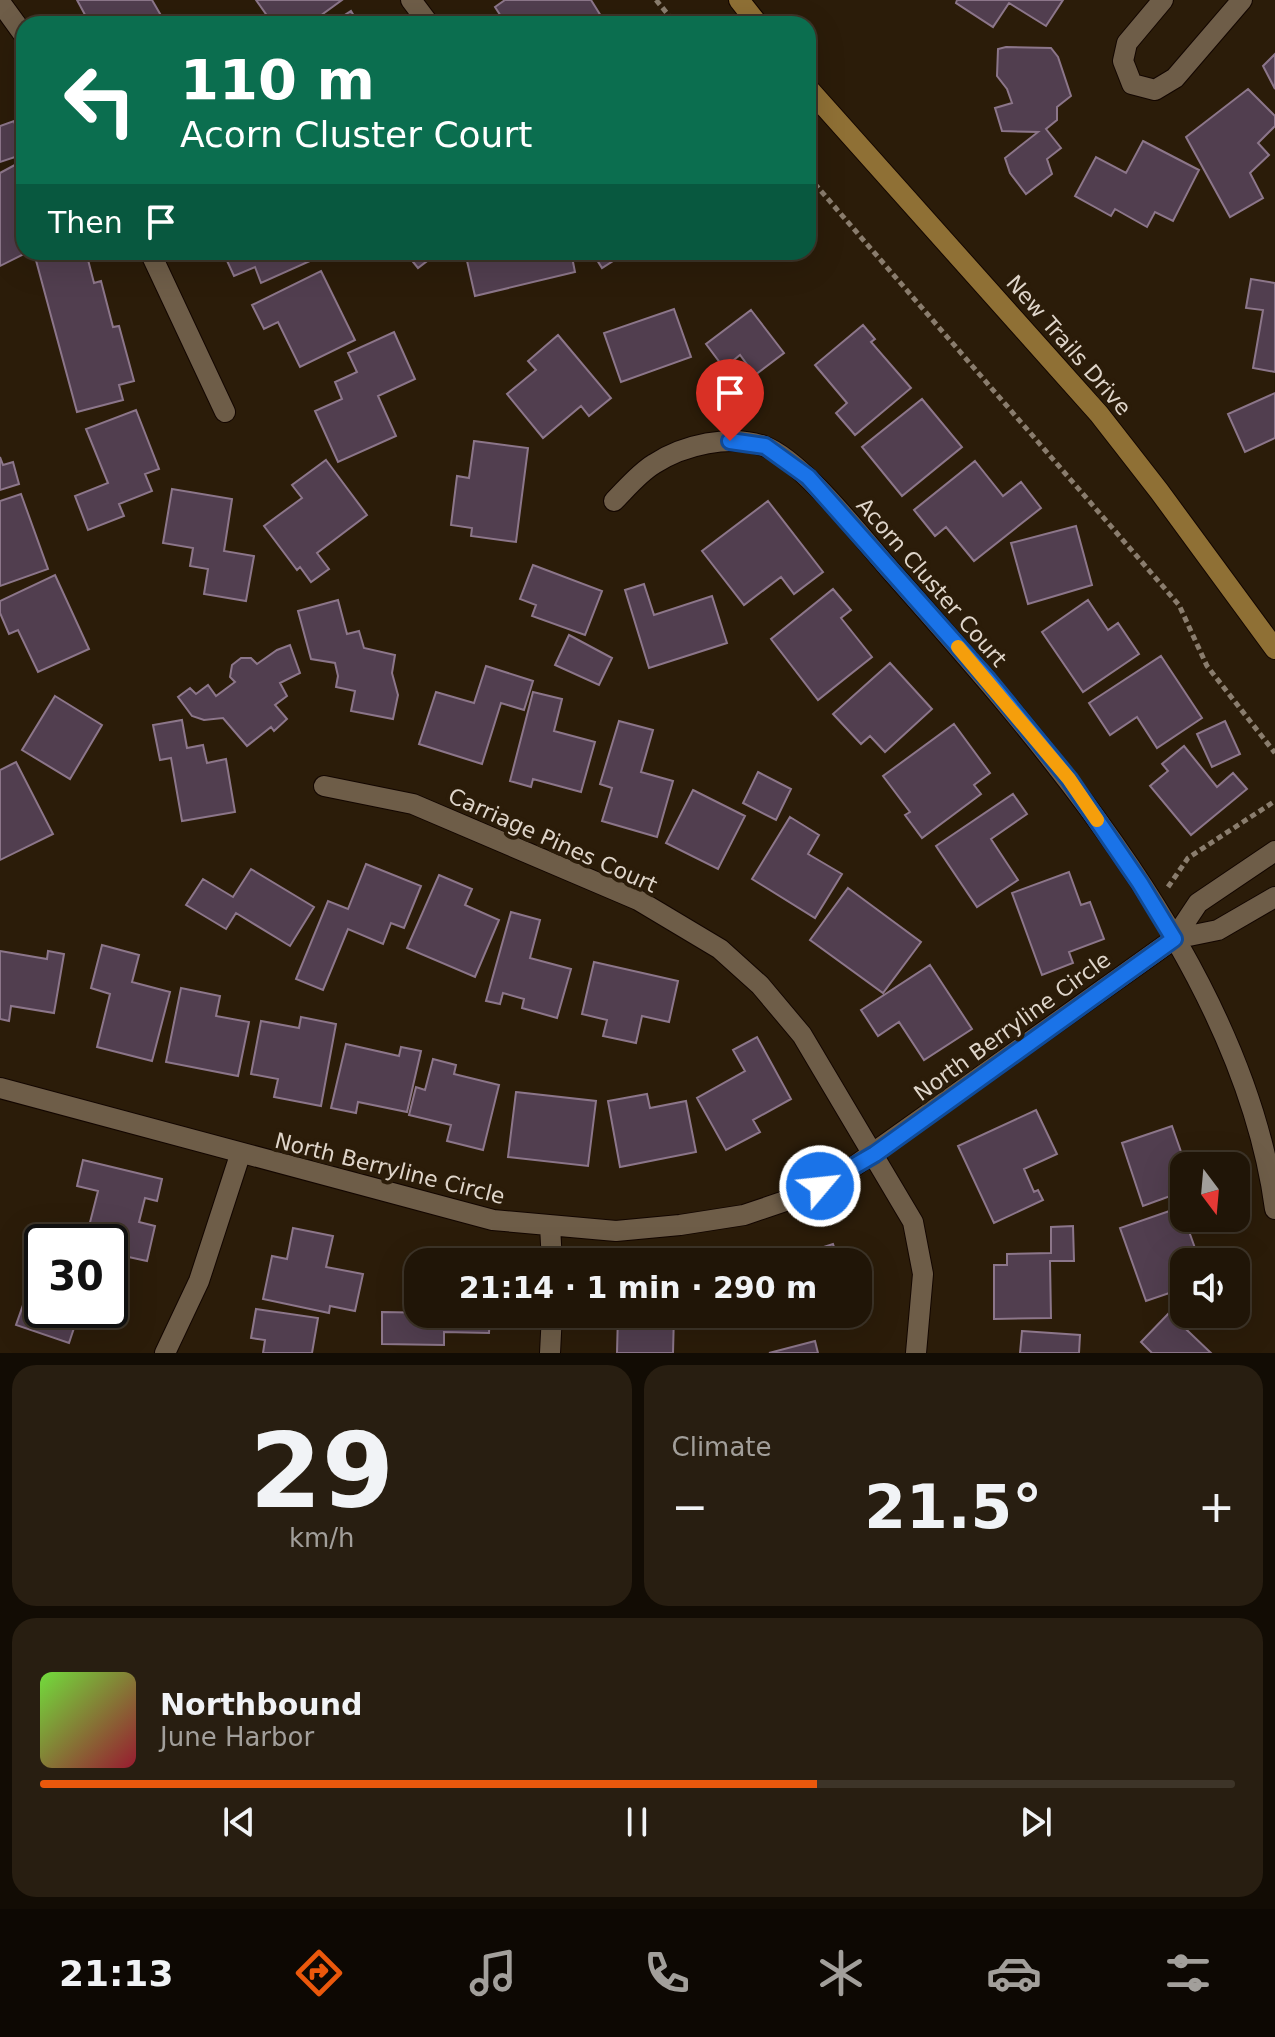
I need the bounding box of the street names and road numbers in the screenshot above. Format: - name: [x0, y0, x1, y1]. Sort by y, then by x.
- street label: New Trails Drive: [1001, 270, 1136, 420]
- street label: Acorn Cluster Court: [852, 493, 1012, 672]
- street label: Carriage Pines Court: [445, 783, 661, 898]
- street label: North Berryline Circle: [909, 947, 1115, 1106]
- street label: North Berryline Circle: [272, 1128, 508, 1209]

